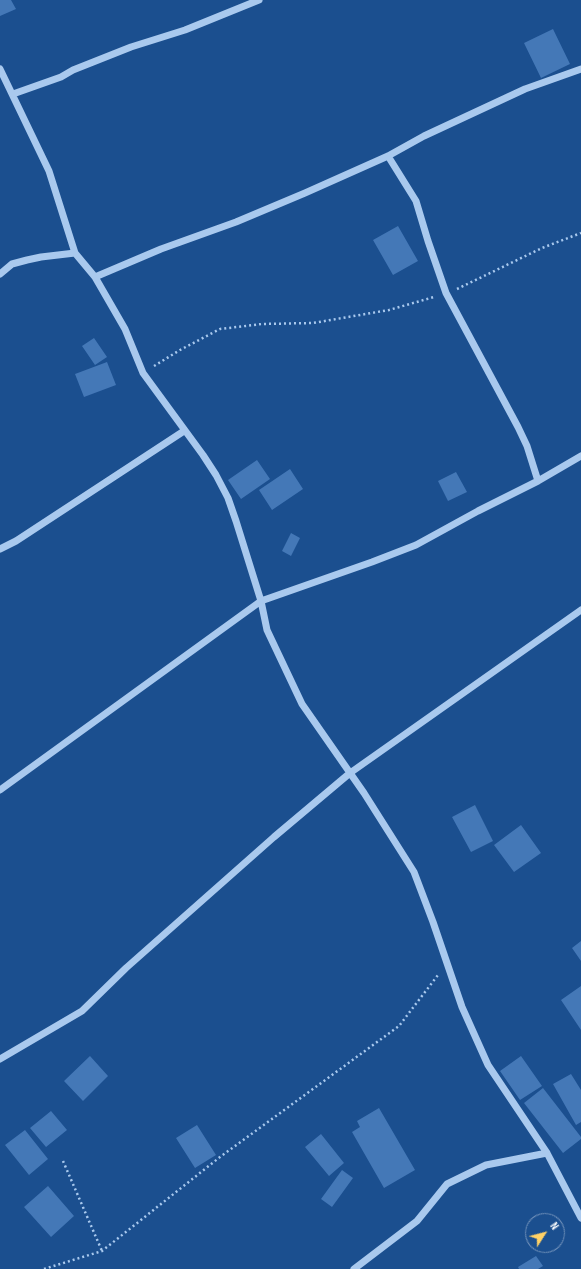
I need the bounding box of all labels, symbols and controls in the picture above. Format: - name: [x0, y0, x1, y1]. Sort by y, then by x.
- north arrow: [525, 1213, 565, 1253]
- text: N: [547, 1220, 561, 1232]

